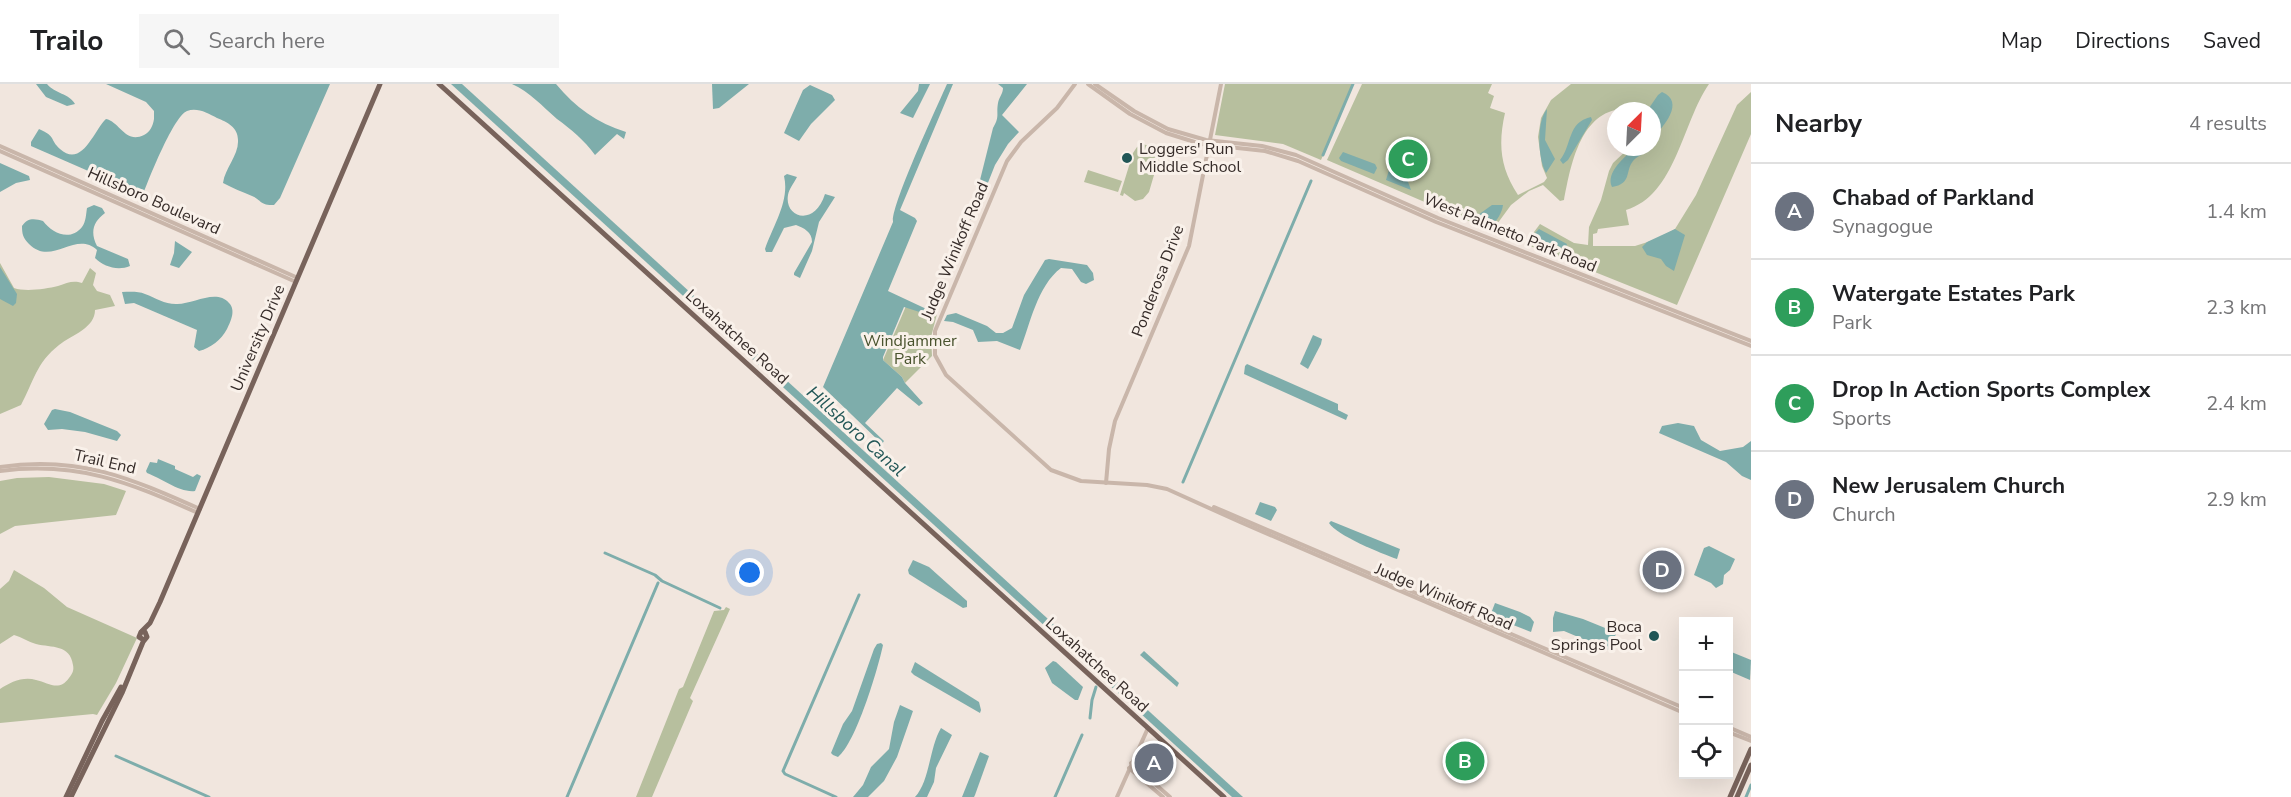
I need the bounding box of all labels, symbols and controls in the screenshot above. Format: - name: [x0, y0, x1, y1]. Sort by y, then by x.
- search box: [139, 14, 559, 68]
- text: Trailo: [30, 22, 103, 60]
- icon: search: [160, 25, 193, 58]
- text: Search here: [208, 26, 325, 56]
- text: Map: [2001, 27, 2042, 55]
- text: Directions: [2075, 27, 2170, 55]
- text: Saved: [2203, 27, 2261, 55]
- north arrow: [1607, 102, 1661, 156]
- text: Nearby: [1775, 106, 1862, 141]
- text: 4 results: [2189, 110, 2267, 137]
- pin: C: [1388, 136, 1428, 182]
- place label: Loggers' Run Middle School: [1139, 138, 1241, 178]
- marker: Loggers' Run Middle School: [1120, 151, 1134, 165]
- street label: Hillsboro Boulevard: [84, 162, 224, 240]
- street label: Judge Winikoff Road: [916, 179, 994, 324]
- text: Chabad of Parkland: [1832, 183, 2034, 213]
- street label: West Palmetto Park Road: [1420, 188, 1600, 278]
- text: A: [1787, 198, 1802, 225]
- text: 1.4 km: [2206, 198, 2267, 225]
- text: Synagogue: [1832, 213, 1933, 240]
- street label: Ponderosa Drive: [1127, 222, 1189, 340]
- text: Watergate Estates Park: [1832, 279, 2075, 309]
- street label: University Drive: [226, 281, 290, 395]
- street label: Loxahatchee Road: [681, 285, 793, 389]
- text: B: [1788, 294, 1801, 321]
- text: 2.3 km: [2206, 294, 2267, 321]
- text: Park: [1832, 309, 1872, 336]
- park label: Windjammer Park: [863, 330, 957, 370]
- text: Drop In Action Sports Complex: [1832, 375, 2150, 405]
- water label: Hillsboro Canal: [802, 380, 910, 482]
- text: C: [1788, 390, 1801, 417]
- text: 2.4 km: [2206, 390, 2267, 417]
- text: Sports: [1832, 405, 1891, 432]
- street label: Trail End: [72, 444, 138, 480]
- text: New Jerusalem Church: [1832, 471, 2065, 501]
- text: D: [1787, 486, 1802, 513]
- text: 2.9 km: [2206, 486, 2267, 513]
- text: Church: [1832, 501, 1896, 528]
- pin: D: [1642, 548, 1682, 592]
- your location: [735, 558, 764, 587]
- street label: Judge Winikoff Road: [1371, 558, 1516, 636]
- street label: Loxahatchee Road: [1041, 613, 1153, 717]
- place label: Boca Springs Pool: [1551, 616, 1642, 656]
- map controls: [1679, 617, 1733, 779]
- button: +: [1679, 617, 1733, 671]
- marker: Boca Springs Pool: [1647, 629, 1661, 643]
- button: −: [1679, 671, 1733, 725]
- button: locate: [1679, 725, 1733, 779]
- pin: B: [1446, 738, 1484, 784]
- pin: A: [1134, 740, 1174, 786]

